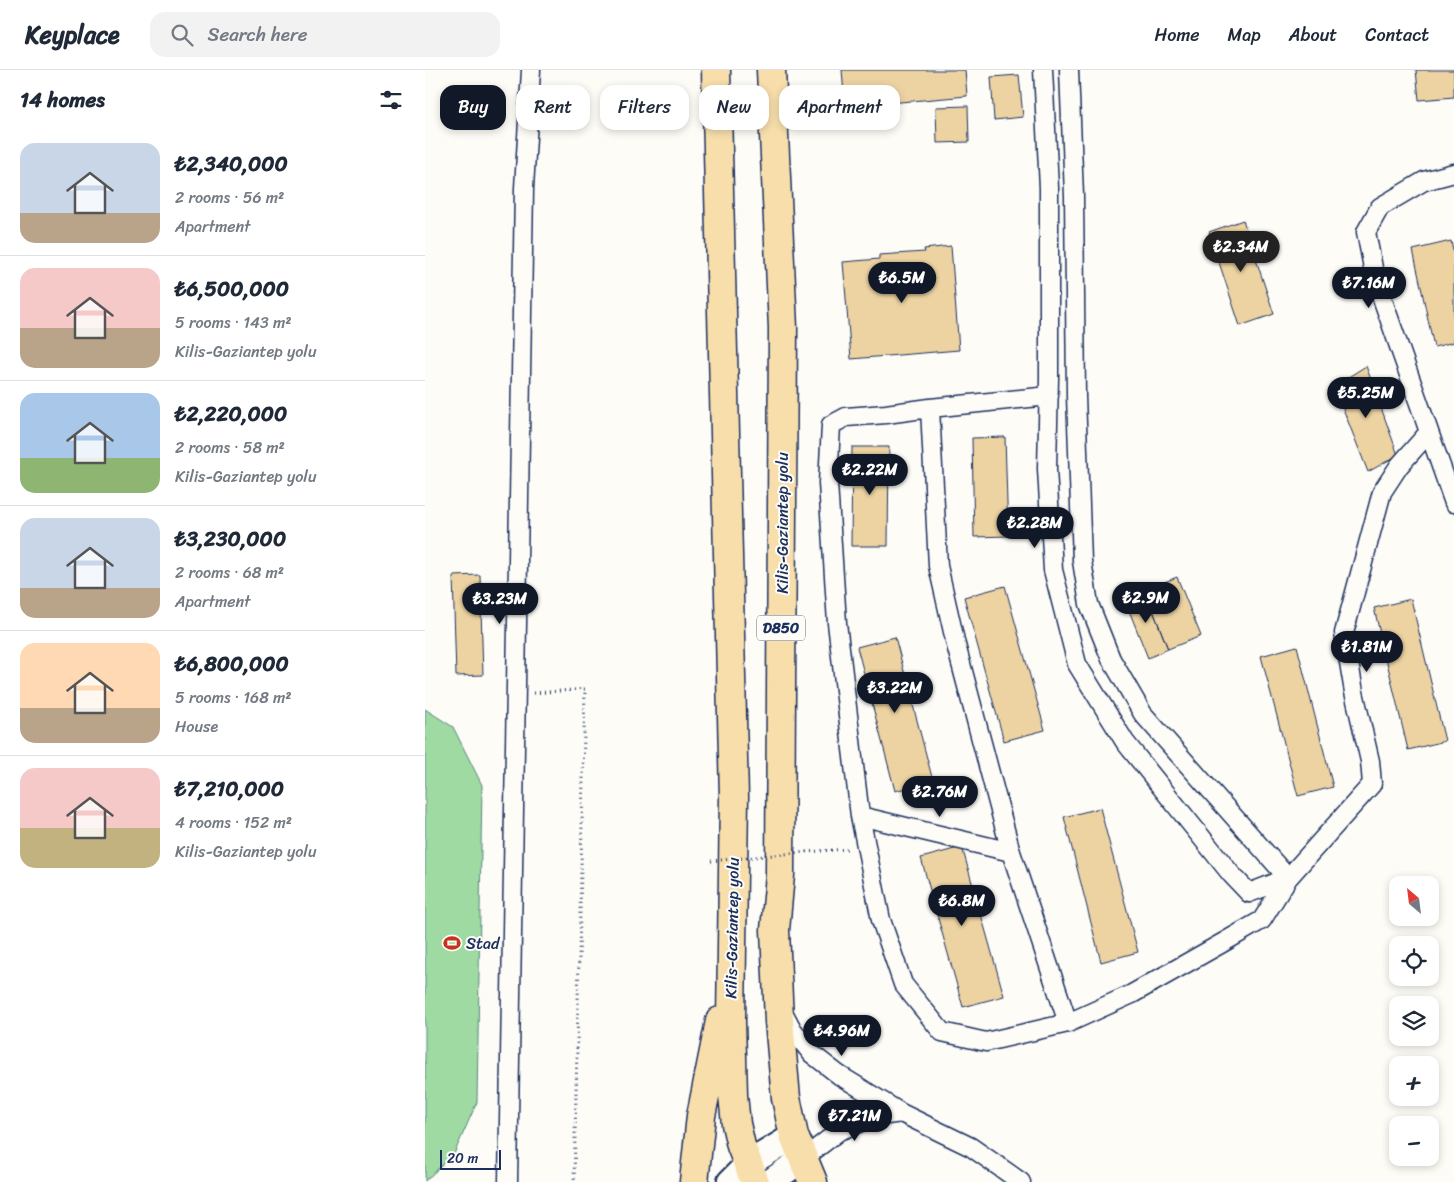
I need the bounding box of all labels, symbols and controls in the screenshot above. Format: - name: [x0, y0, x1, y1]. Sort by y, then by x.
- search box: [150, 12, 500, 57]
- text: Keyplace: [25, 14, 120, 56]
- text: Search here: [208, 18, 308, 51]
- text: Home: [1155, 19, 1200, 51]
- text: Map: [1228, 19, 1261, 51]
- text: About: [1289, 19, 1337, 51]
- text: Contact: [1365, 19, 1429, 51]
- icon: search: [168, 21, 196, 49]
- text: 14 homes: [20, 81, 105, 119]
- chip: Buy: [440, 85, 506, 130]
- chip: Rent: [516, 85, 590, 130]
- chip: Filters: [600, 85, 689, 130]
- chip: New: [699, 85, 769, 130]
- chip: Apartment: [779, 85, 900, 130]
- icon: filters: [377, 86, 405, 114]
- text: ₺2,340,000: [175, 145, 288, 183]
- icon: home: [60, 163, 120, 223]
- text: 2 rooms · 56 m²: [175, 183, 284, 212]
- text: Apartment: [175, 212, 251, 241]
- pin: ₺2.34M: [1200, 230, 1282, 273]
- text: ₺2.34M: [1214, 232, 1268, 261]
- pin: ₺6.5M: [867, 262, 937, 304]
- text: ₺6.5M: [879, 263, 925, 292]
- pin: ₺7.16M: [1328, 266, 1410, 309]
- text: ₺7.16M: [1343, 268, 1395, 297]
- text: ₺6,500,000: [175, 270, 289, 308]
- icon: home: [60, 288, 120, 348]
- text: 5 rooms · 143 m²: [175, 308, 292, 337]
- text: Kilis-Gaziantep yolu: [175, 337, 316, 366]
- pin: ₺5.25M: [1325, 376, 1407, 419]
- text: ₺5.25M: [1338, 378, 1394, 407]
- text: ₺2,220,000: [175, 395, 287, 433]
- icon: home: [60, 413, 120, 473]
- text: 2 rooms · 58 m²: [175, 433, 285, 462]
- street label: Kilis-Gaziantep yolu: [768, 452, 797, 594]
- pin: ₺2.22M: [829, 454, 911, 496]
- text: ₺2.22M: [843, 455, 897, 484]
- text: Kilis-Gaziantep yolu: [175, 462, 316, 491]
- pin: ₺2.28M: [994, 506, 1076, 549]
- text: ₺2.28M: [1008, 508, 1062, 537]
- text: ₺3,230,000: [175, 520, 286, 558]
- icon: home: [60, 538, 120, 598]
- text: 2 rooms · 68 m²: [175, 558, 284, 587]
- pin: ₺3.23M: [459, 582, 541, 625]
- pin: ₺2.9M: [1111, 582, 1181, 624]
- text: ₺2.9M: [1123, 583, 1169, 612]
- text: ₺3.23M: [473, 584, 527, 613]
- text: Apartment: [175, 587, 251, 616]
- road number: D850: [757, 616, 805, 640]
- pin: ₺1.81M: [1326, 630, 1408, 673]
- text: ₺1.81M: [1342, 632, 1392, 661]
- text: ₺6,800,000: [175, 645, 289, 683]
- icon: home: [60, 663, 120, 723]
- pin: ₺3.22M: [854, 672, 936, 714]
- text: ₺3.22M: [868, 673, 922, 702]
- text: 5 rooms · 168 m²: [175, 683, 292, 712]
- text: House: [175, 712, 218, 741]
- text: ₺7,210,000: [175, 770, 284, 808]
- pin: ₺2.76M: [899, 776, 981, 818]
- text: ₺2.76M: [913, 777, 967, 806]
- icon: home: [60, 788, 120, 848]
- text: 4 rooms · 152 m²: [175, 808, 292, 837]
- text: Kilis-Gaziantep yolu: [175, 837, 316, 866]
- street label: Kilis-Gaziantep yolu: [716, 857, 748, 999]
- north arrow: [1389, 876, 1439, 926]
- map controls: [1389, 876, 1439, 1166]
- pin: ₺6.8M: [927, 884, 997, 927]
- text: ₺6.8M: [939, 886, 985, 915]
- place label: Stad: [466, 929, 501, 958]
- sports icon: Stad: [442, 933, 462, 953]
- button: locate: [1389, 936, 1439, 986]
- button: layers: [1389, 996, 1439, 1046]
- pin: ₺4.96M: [801, 1014, 883, 1057]
- text: ₺4.96M: [814, 1016, 870, 1045]
- button: +: [1389, 1056, 1439, 1106]
- pin: ₺7.21M: [814, 1100, 896, 1142]
- text: ₺7.21M: [829, 1101, 881, 1130]
- button: −: [1389, 1116, 1439, 1166]
- text: 20 m: [447, 1146, 478, 1171]
- scale bar: [440, 1147, 501, 1170]

